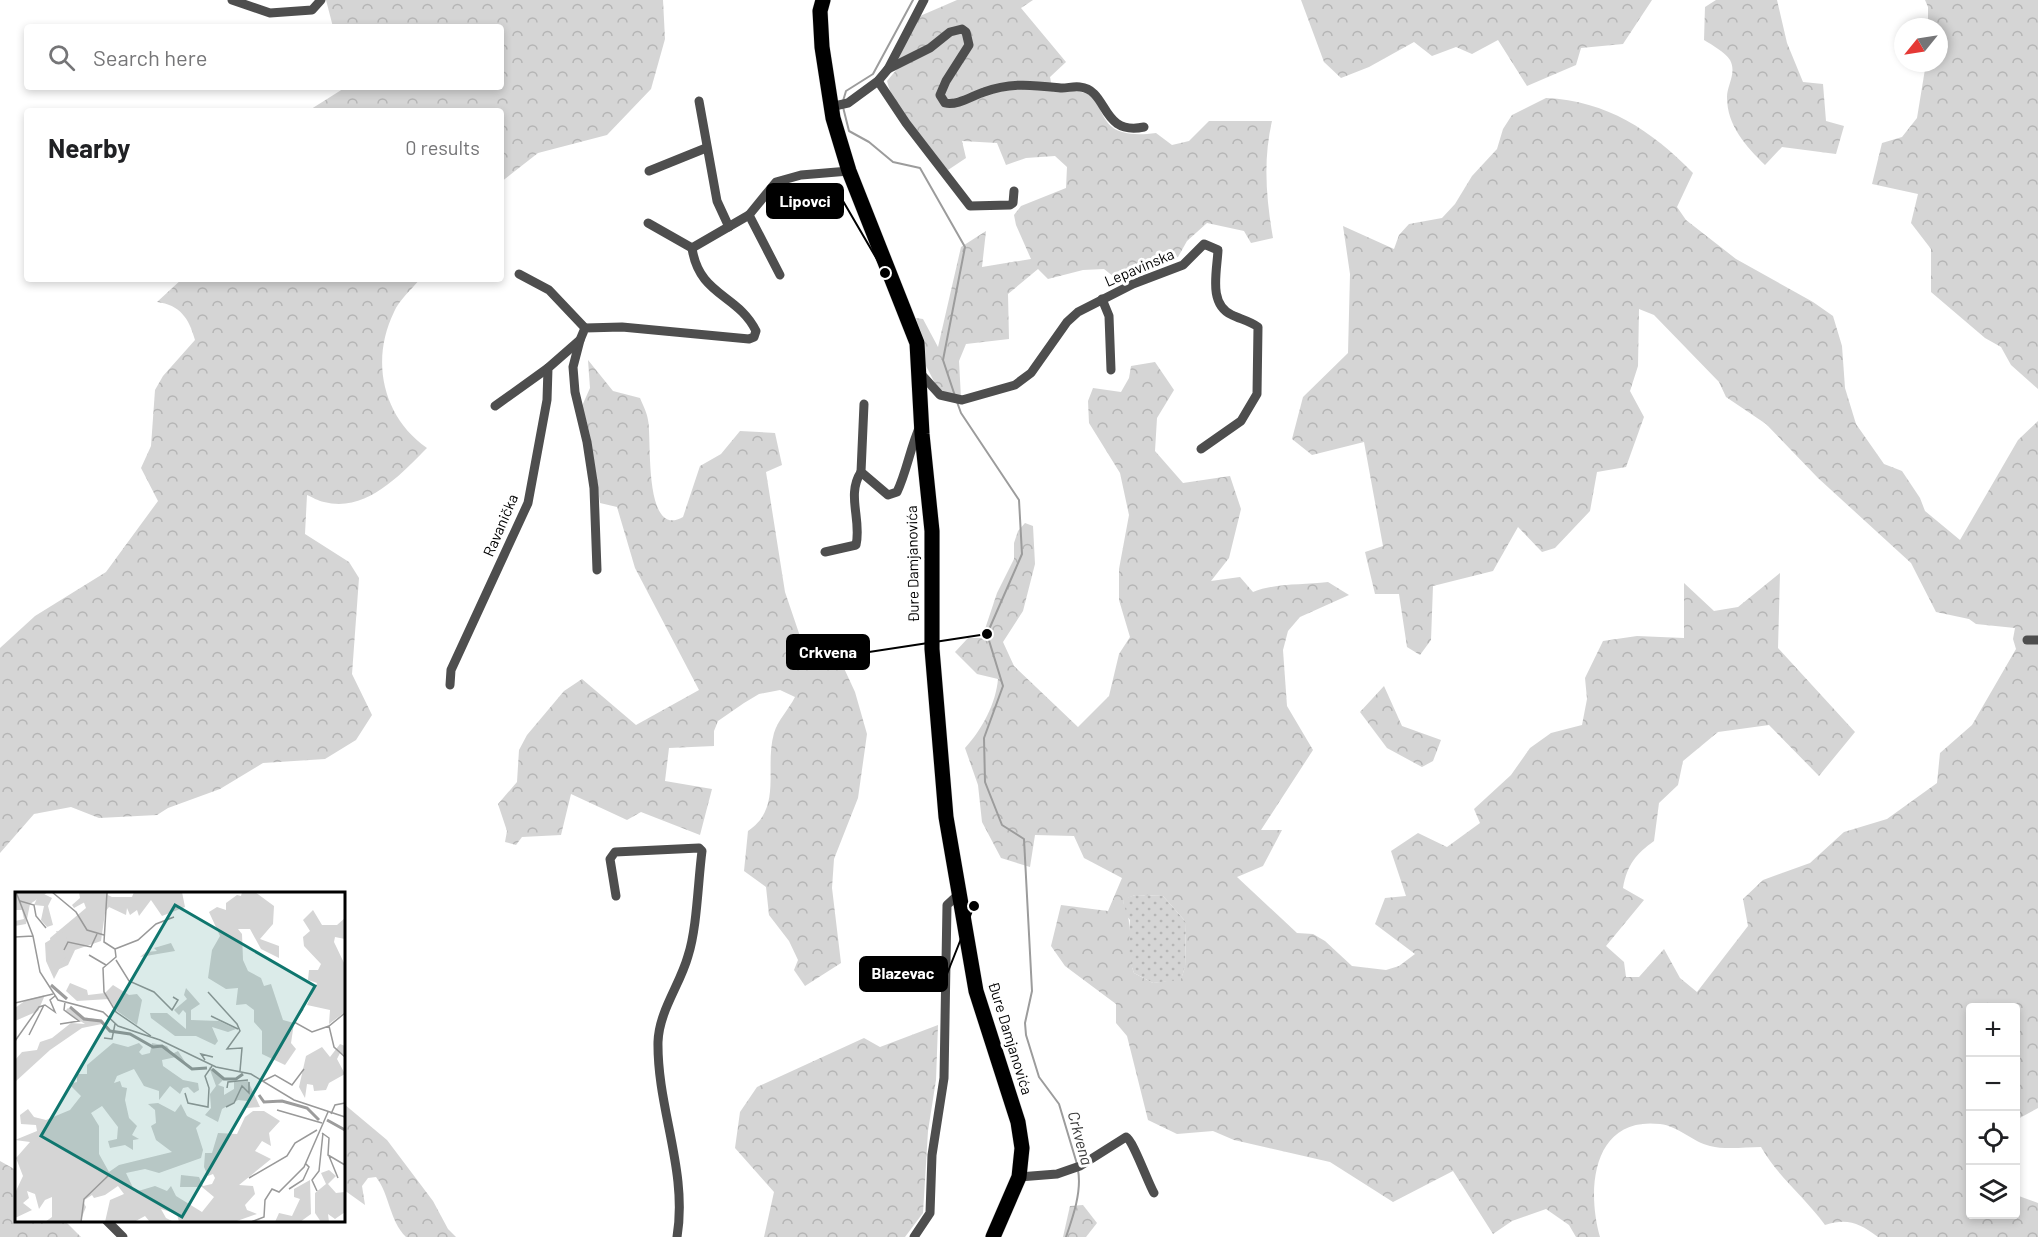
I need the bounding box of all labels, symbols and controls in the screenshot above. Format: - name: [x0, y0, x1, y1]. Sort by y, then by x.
- north arrow: [1894, 18, 1948, 72]
- search box: [24, 24, 504, 90]
- icon: search: [45, 41, 78, 74]
- text: Search here: [93, 44, 207, 70]
- text: Nearby: [48, 132, 130, 163]
- text: 0 results: [405, 135, 480, 159]
- callout: Lipovci: [767, 184, 843, 218]
- text: Lipovci: [779, 191, 831, 210]
- street label: Lepavinska: [1102, 244, 1176, 290]
- street label: Ravanička: [479, 491, 521, 559]
- street label: Đure Damjanovića: [902, 505, 922, 623]
- callout: Crkvena: [787, 635, 869, 669]
- text: Crkvena: [799, 642, 857, 661]
- inset map: [15, 892, 345, 1222]
- callout: Blazevac: [860, 957, 947, 991]
- text: Blazevac: [872, 963, 935, 982]
- street label: Đure Damjanovića: [985, 979, 1037, 1097]
- map controls: [1966, 1003, 2020, 1219]
- button: +: [1966, 1003, 2020, 1057]
- button: −: [1966, 1057, 2020, 1111]
- water label: Crkvena: [1065, 1109, 1097, 1167]
- button: locate: [1966, 1111, 2020, 1165]
- button: layers: [1966, 1165, 2020, 1219]

